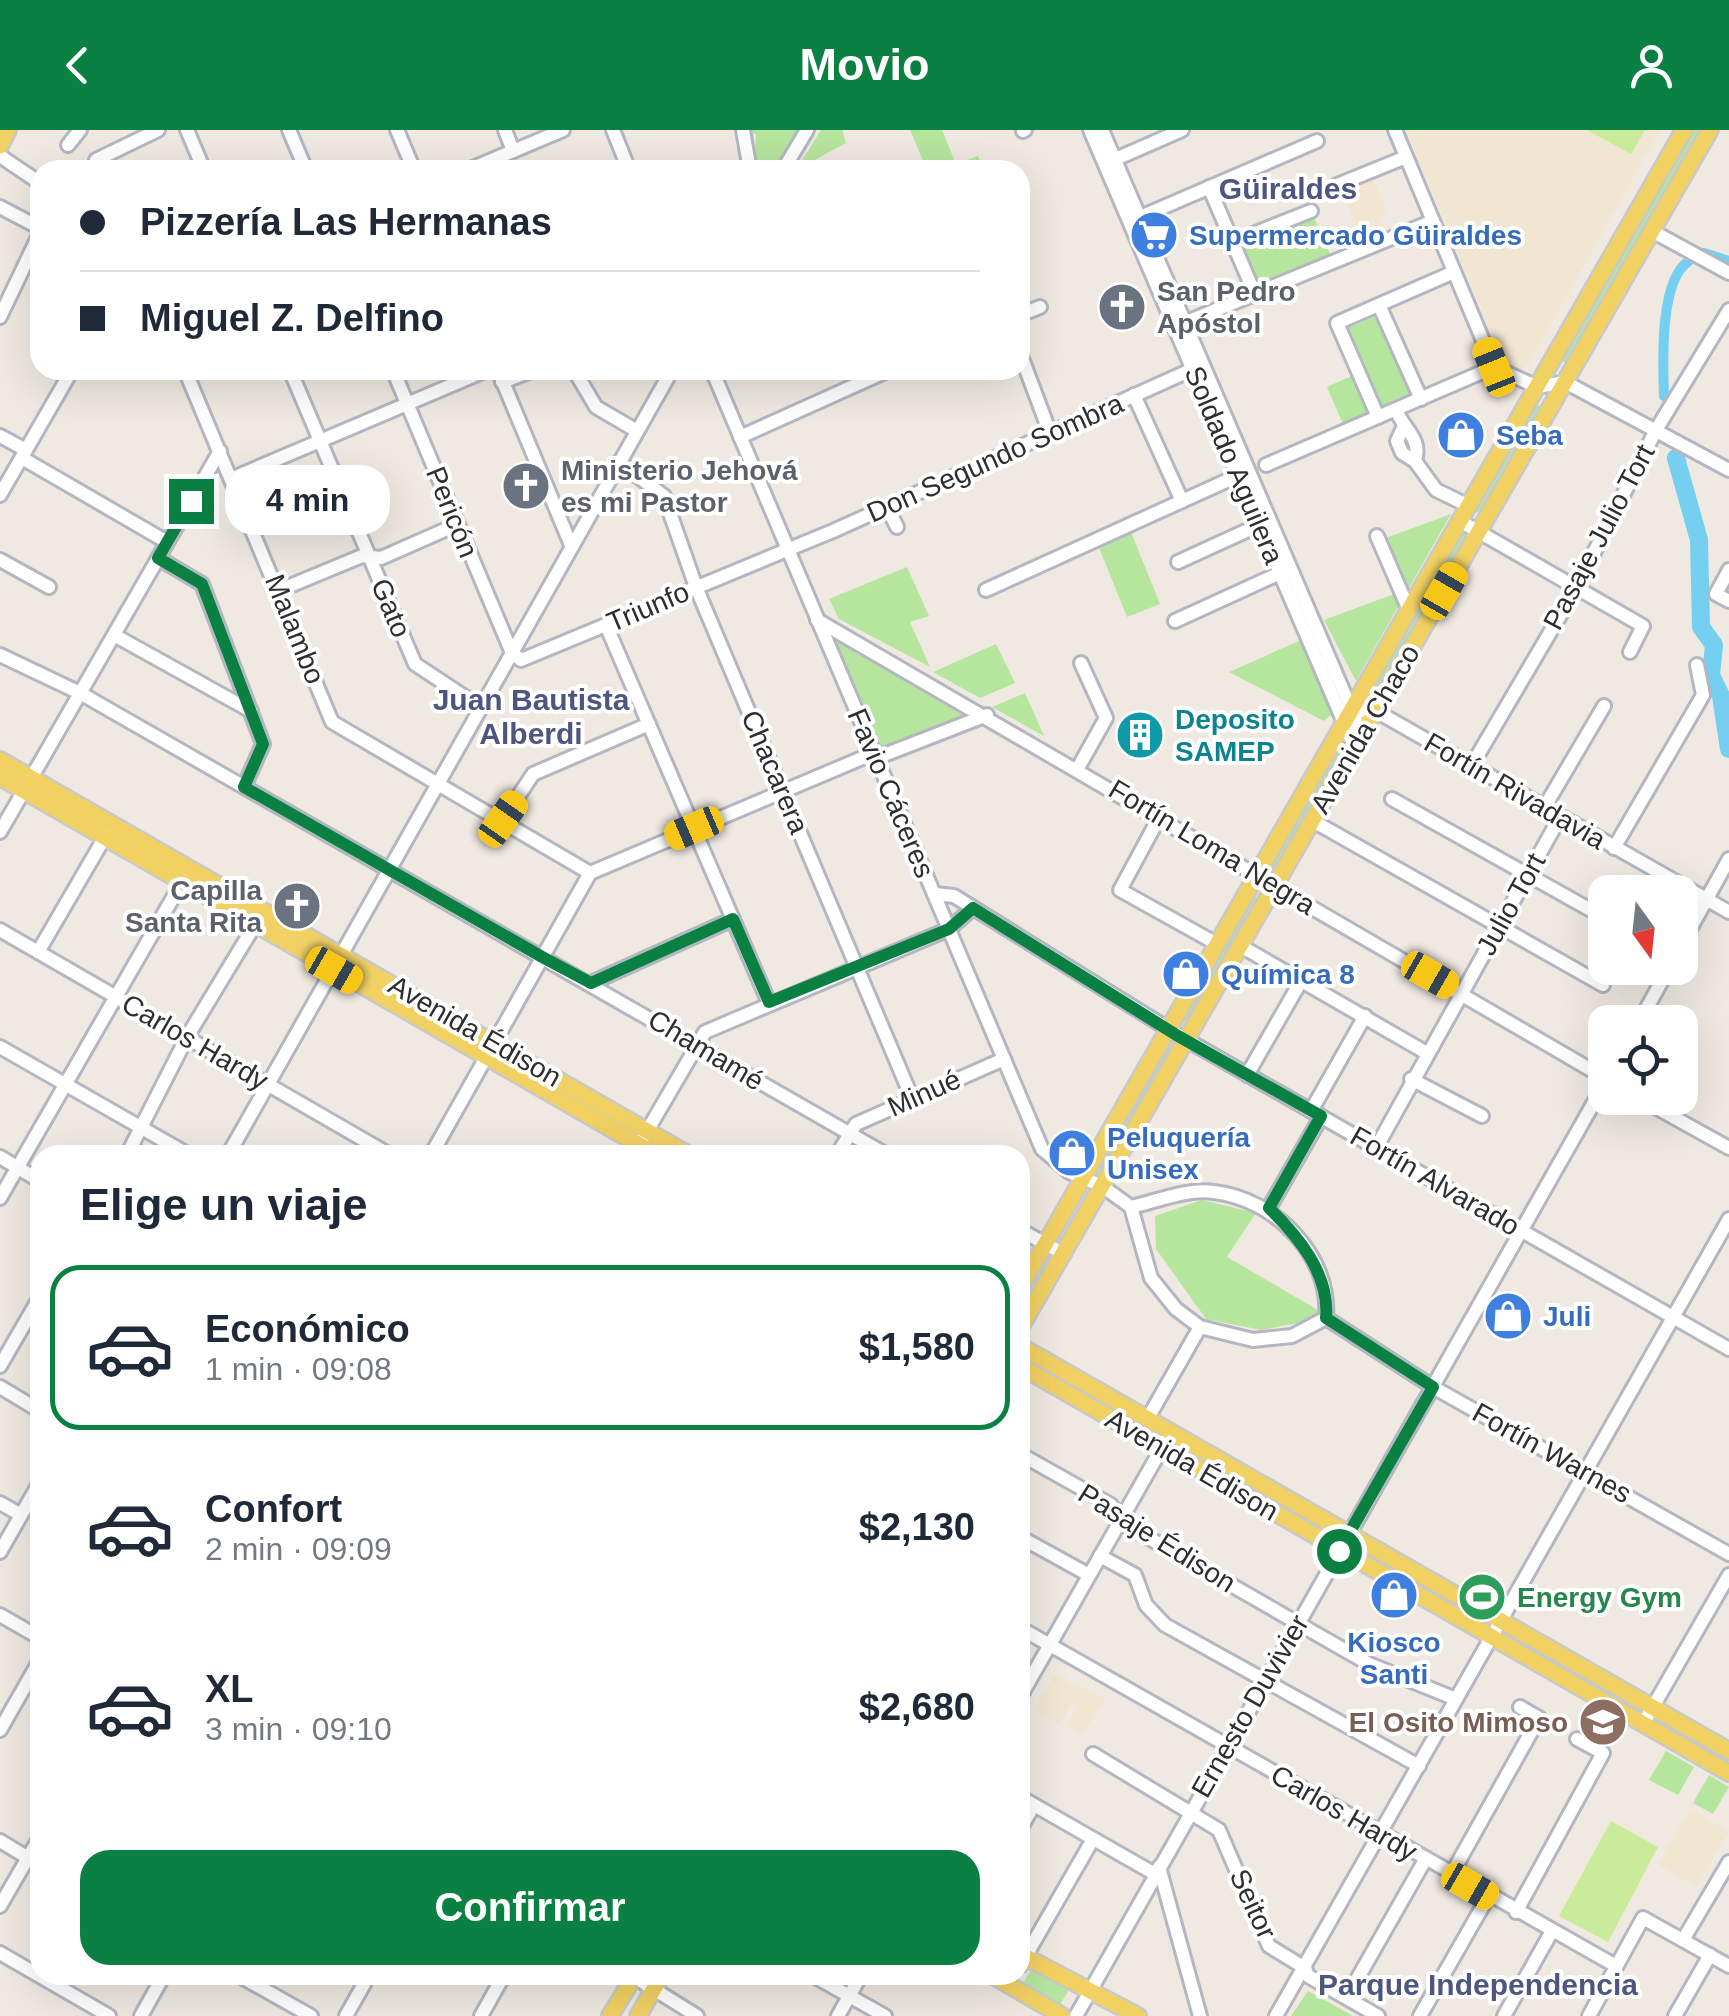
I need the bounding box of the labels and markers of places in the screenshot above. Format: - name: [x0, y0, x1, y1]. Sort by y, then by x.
- supermarket icon: Supermercado Güiraldes: [1128, 209, 1180, 261]
- place label: Supermercado Güiraldes: [1189, 220, 1522, 251]
- place label: San Pedro Apóstol: [1157, 276, 1295, 339]
- church icon: San Pedro Apóstol: [1096, 281, 1148, 333]
- shop icon: Seba: [1435, 409, 1487, 461]
- place label: Seba: [1496, 420, 1563, 451]
- place label: Ministerio Jehová es mi Pastor: [561, 455, 798, 518]
- church icon: Ministerio Jehová es mi Pastor: [500, 460, 552, 512]
- place label: Deposito SAMEP: [1175, 704, 1295, 767]
- building icon: Deposito SAMEP: [1114, 709, 1166, 761]
- place label: Capilla Santa Rita: [125, 875, 262, 938]
- church icon: Capilla Santa Rita: [271, 880, 323, 932]
- shop icon: Química 8: [1160, 948, 1212, 1000]
- place label: Química 8: [1221, 959, 1355, 990]
- place label: Peluquería Unisex: [1107, 1122, 1251, 1185]
- shop icon: Peluquería Unisex: [1046, 1127, 1098, 1179]
- shop icon: Juli: [1482, 1290, 1534, 1342]
- place label: Juli: [1543, 1301, 1591, 1332]
- shop icon: Kiosco Santi: [1368, 1569, 1420, 1621]
- sports icon: Energy Gym: [1456, 1571, 1508, 1623]
- place label: Energy Gym: [1517, 1582, 1682, 1613]
- place label: Kiosco Santi: [1347, 1627, 1441, 1690]
- school or university icon: El Osito Mimoso: [1577, 1696, 1629, 1748]
- place label: El Osito Mimoso: [1349, 1707, 1568, 1738]

